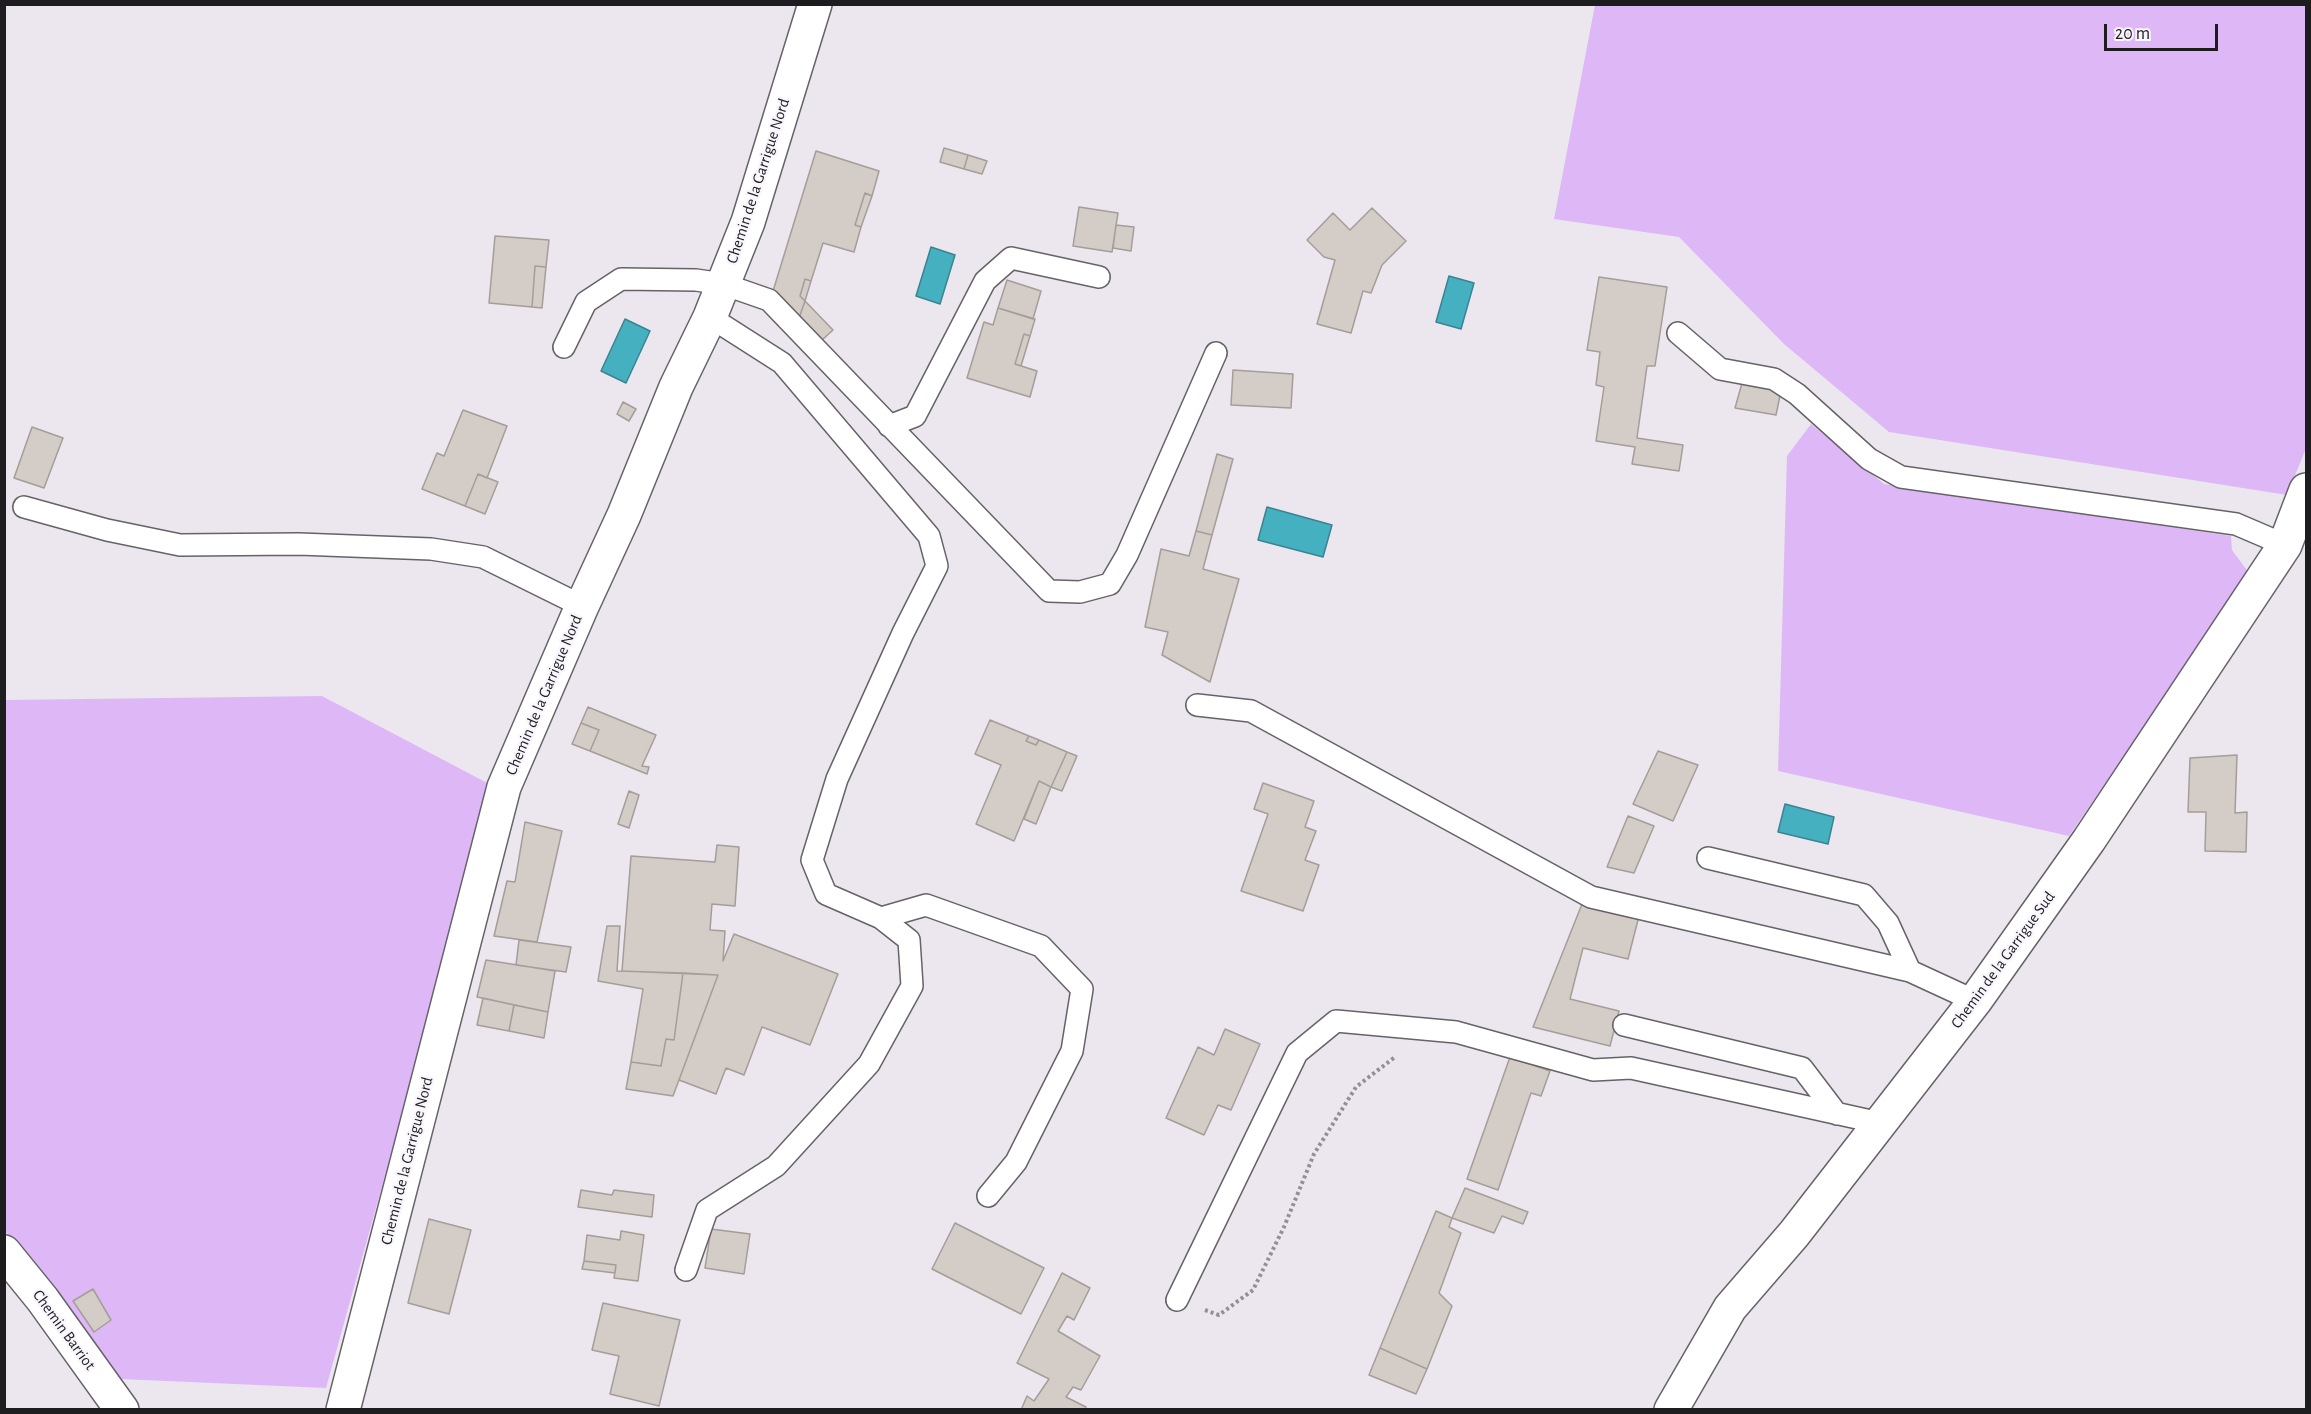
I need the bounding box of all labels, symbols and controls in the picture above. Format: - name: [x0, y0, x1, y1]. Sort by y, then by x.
- scale bar: [2107, 12, 2221, 50]
- text: 20 m: [2115, 25, 2150, 43]
- street label: Chemin de la Garrigue Nord: [722, 96, 794, 266]
- street label: Chemin de la Garrigue Nord: [501, 612, 587, 778]
- street label: Chemin de la Garrigue Sud: [1947, 888, 2059, 1032]
- street label: Chemin de la Garrigue Nord: [377, 1075, 437, 1247]
- street label: Chemin Barriot: [28, 1286, 100, 1374]

